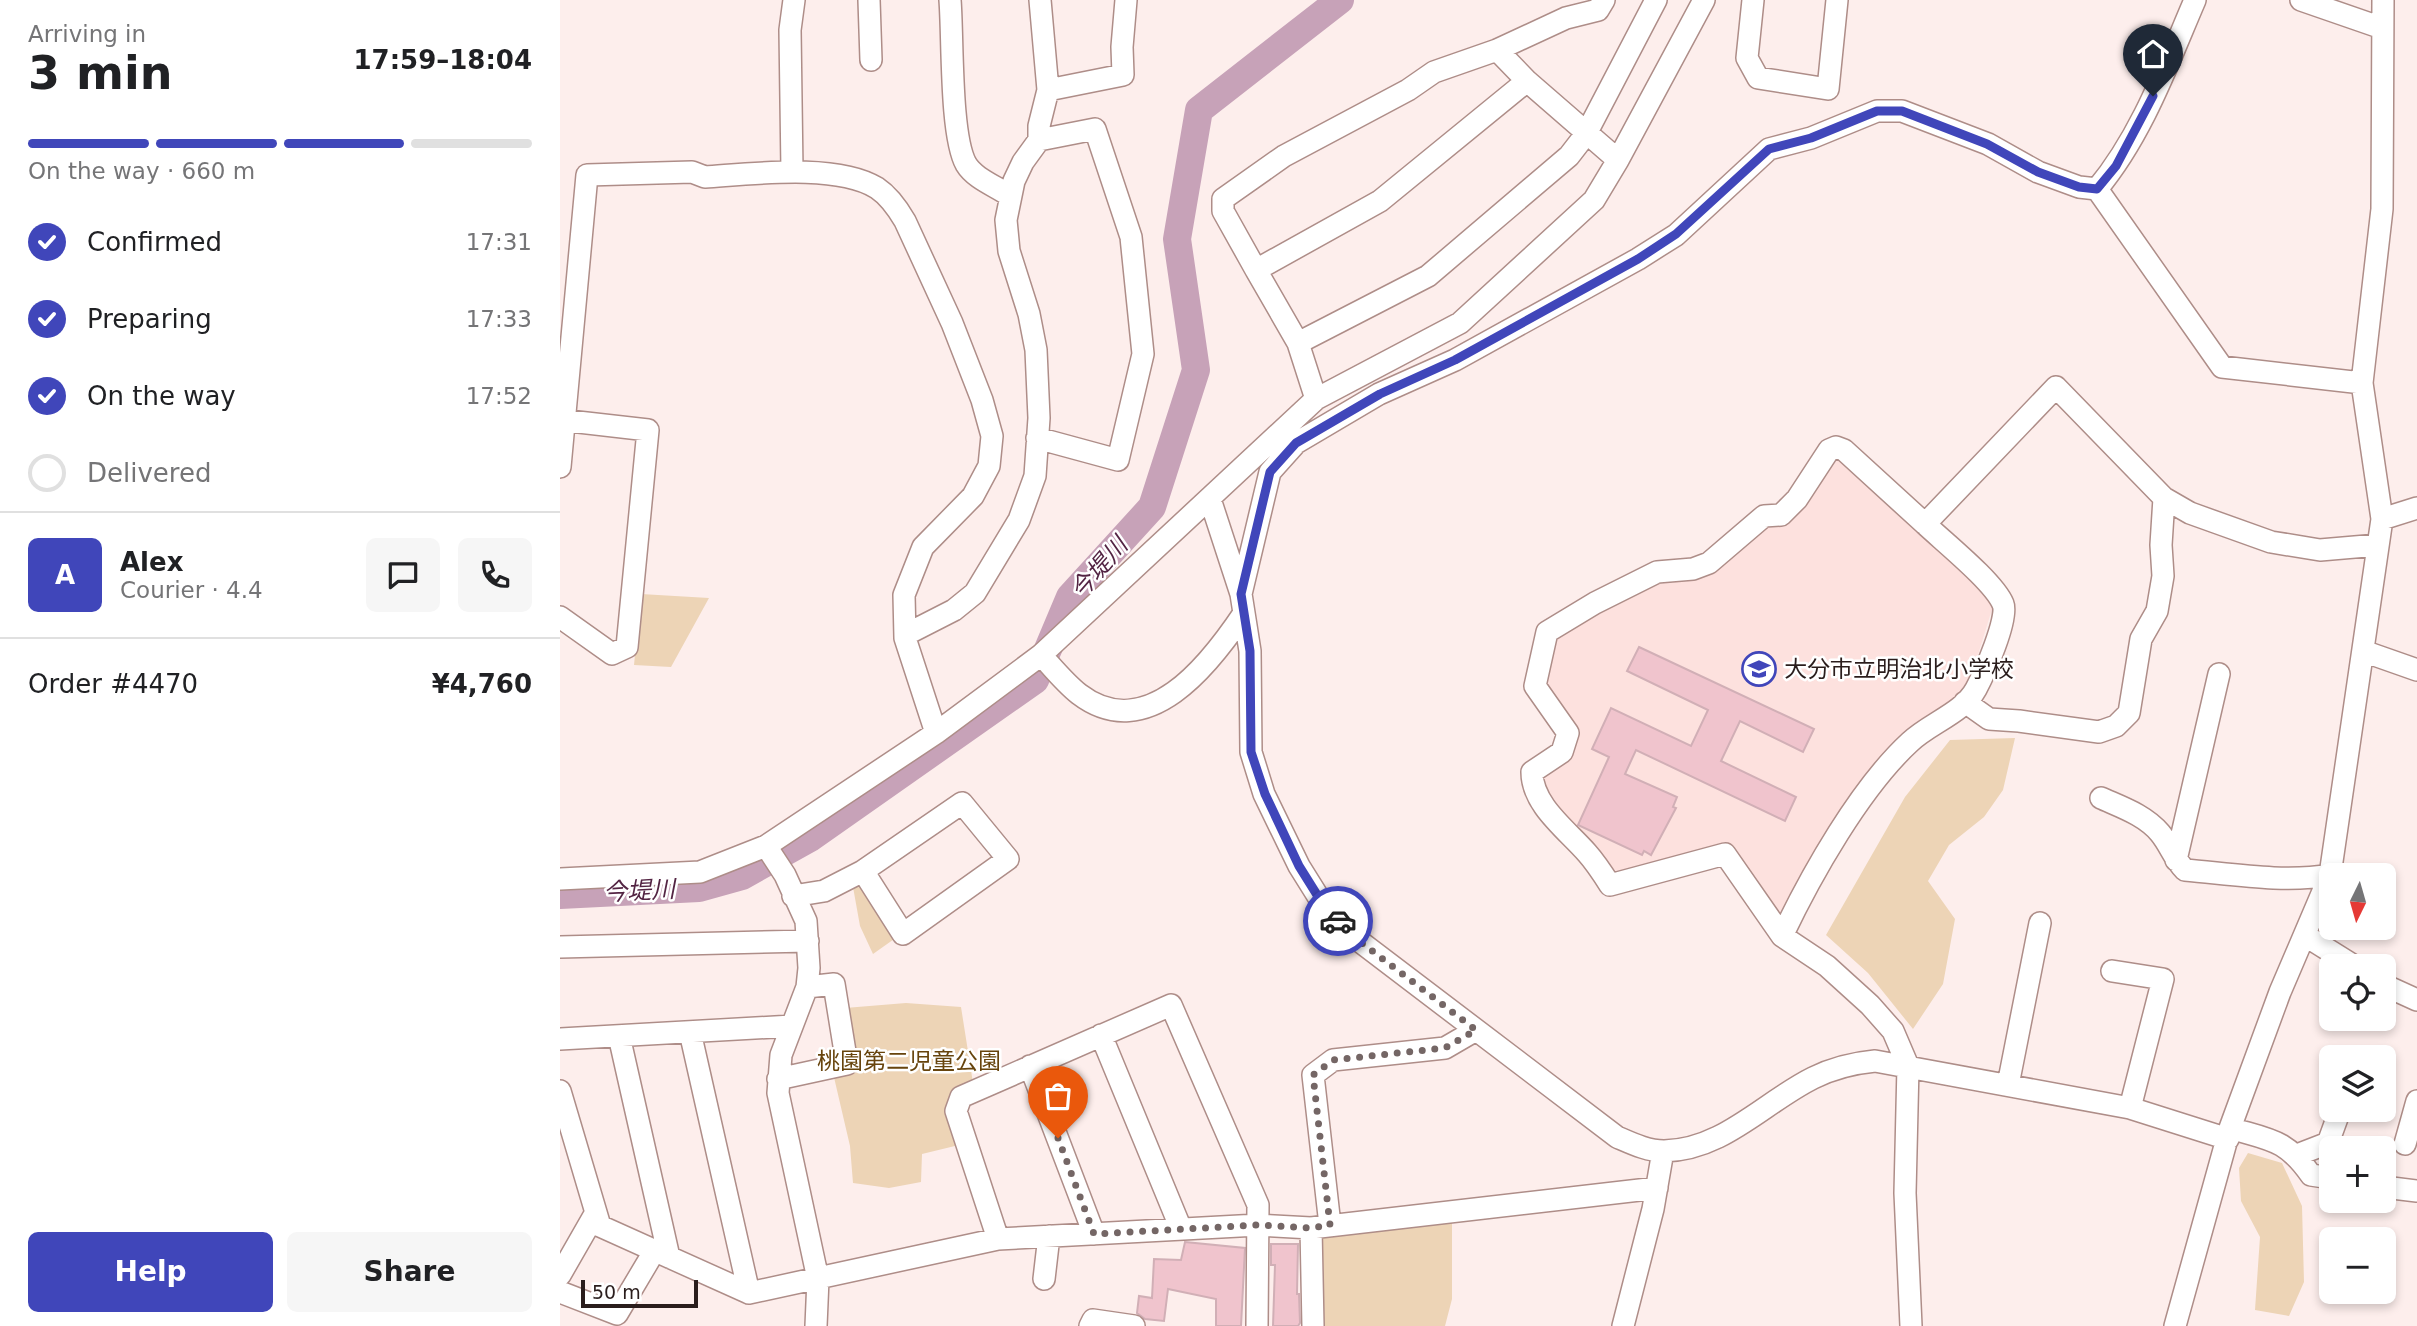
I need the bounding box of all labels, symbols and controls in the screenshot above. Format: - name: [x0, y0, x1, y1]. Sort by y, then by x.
- text: Arriving in: [28, 21, 146, 47]
- pin: [2123, 24, 2183, 96]
- icon: home: [2134, 35, 2172, 73]
- text: 17:59–18:04: [353, 45, 532, 75]
- text: 3 min: [28, 46, 172, 100]
- text: On the way · 660 m: [28, 158, 255, 184]
- icon: check: [28, 223, 66, 261]
- text: Confirmed: [87, 227, 222, 257]
- text: 17:31: [466, 229, 532, 255]
- icon: check: [28, 300, 66, 338]
- text: Preparing: [87, 304, 212, 334]
- text: 17:33: [466, 306, 532, 332]
- icon: check: [28, 377, 66, 415]
- text: On the way: [87, 381, 236, 411]
- text: 17:52: [466, 383, 532, 409]
- text: Delivered: [87, 458, 211, 488]
- water label: 今堤川: [1065, 529, 1135, 604]
- button: chat: [366, 538, 440, 612]
- button: phone: [458, 538, 532, 612]
- text: Alex: [120, 547, 183, 577]
- text: A: [55, 560, 75, 590]
- text: Courier · 4.4: [120, 577, 263, 603]
- school or university icon: 大分市立明治北小学校: [1740, 650, 1778, 688]
- place label: 大分市立明治北小学校: [1784, 656, 2014, 682]
- text: Order #4470: [28, 669, 198, 699]
- text: ¥4,760: [432, 669, 532, 699]
- north arrow: [2319, 863, 2396, 940]
- map controls: [2319, 863, 2396, 1304]
- water label: 今堤川: [602, 875, 679, 907]
- courier: [1303, 886, 1373, 956]
- icon: car: [1319, 902, 1357, 940]
- button: locate: [2319, 954, 2396, 1031]
- button: layers: [2319, 1045, 2396, 1122]
- park label: 桃園第二児童公園: [817, 1048, 1001, 1074]
- pin: [1028, 1066, 1088, 1138]
- icon: bag: [1039, 1077, 1077, 1115]
- button: +: [2319, 1136, 2396, 1213]
- button: −: [2319, 1227, 2396, 1304]
- button: Help: [28, 1232, 273, 1312]
- button: Share: [287, 1232, 532, 1312]
- scale bar: [581, 1277, 698, 1309]
- text: 50 m: [592, 1281, 641, 1303]

